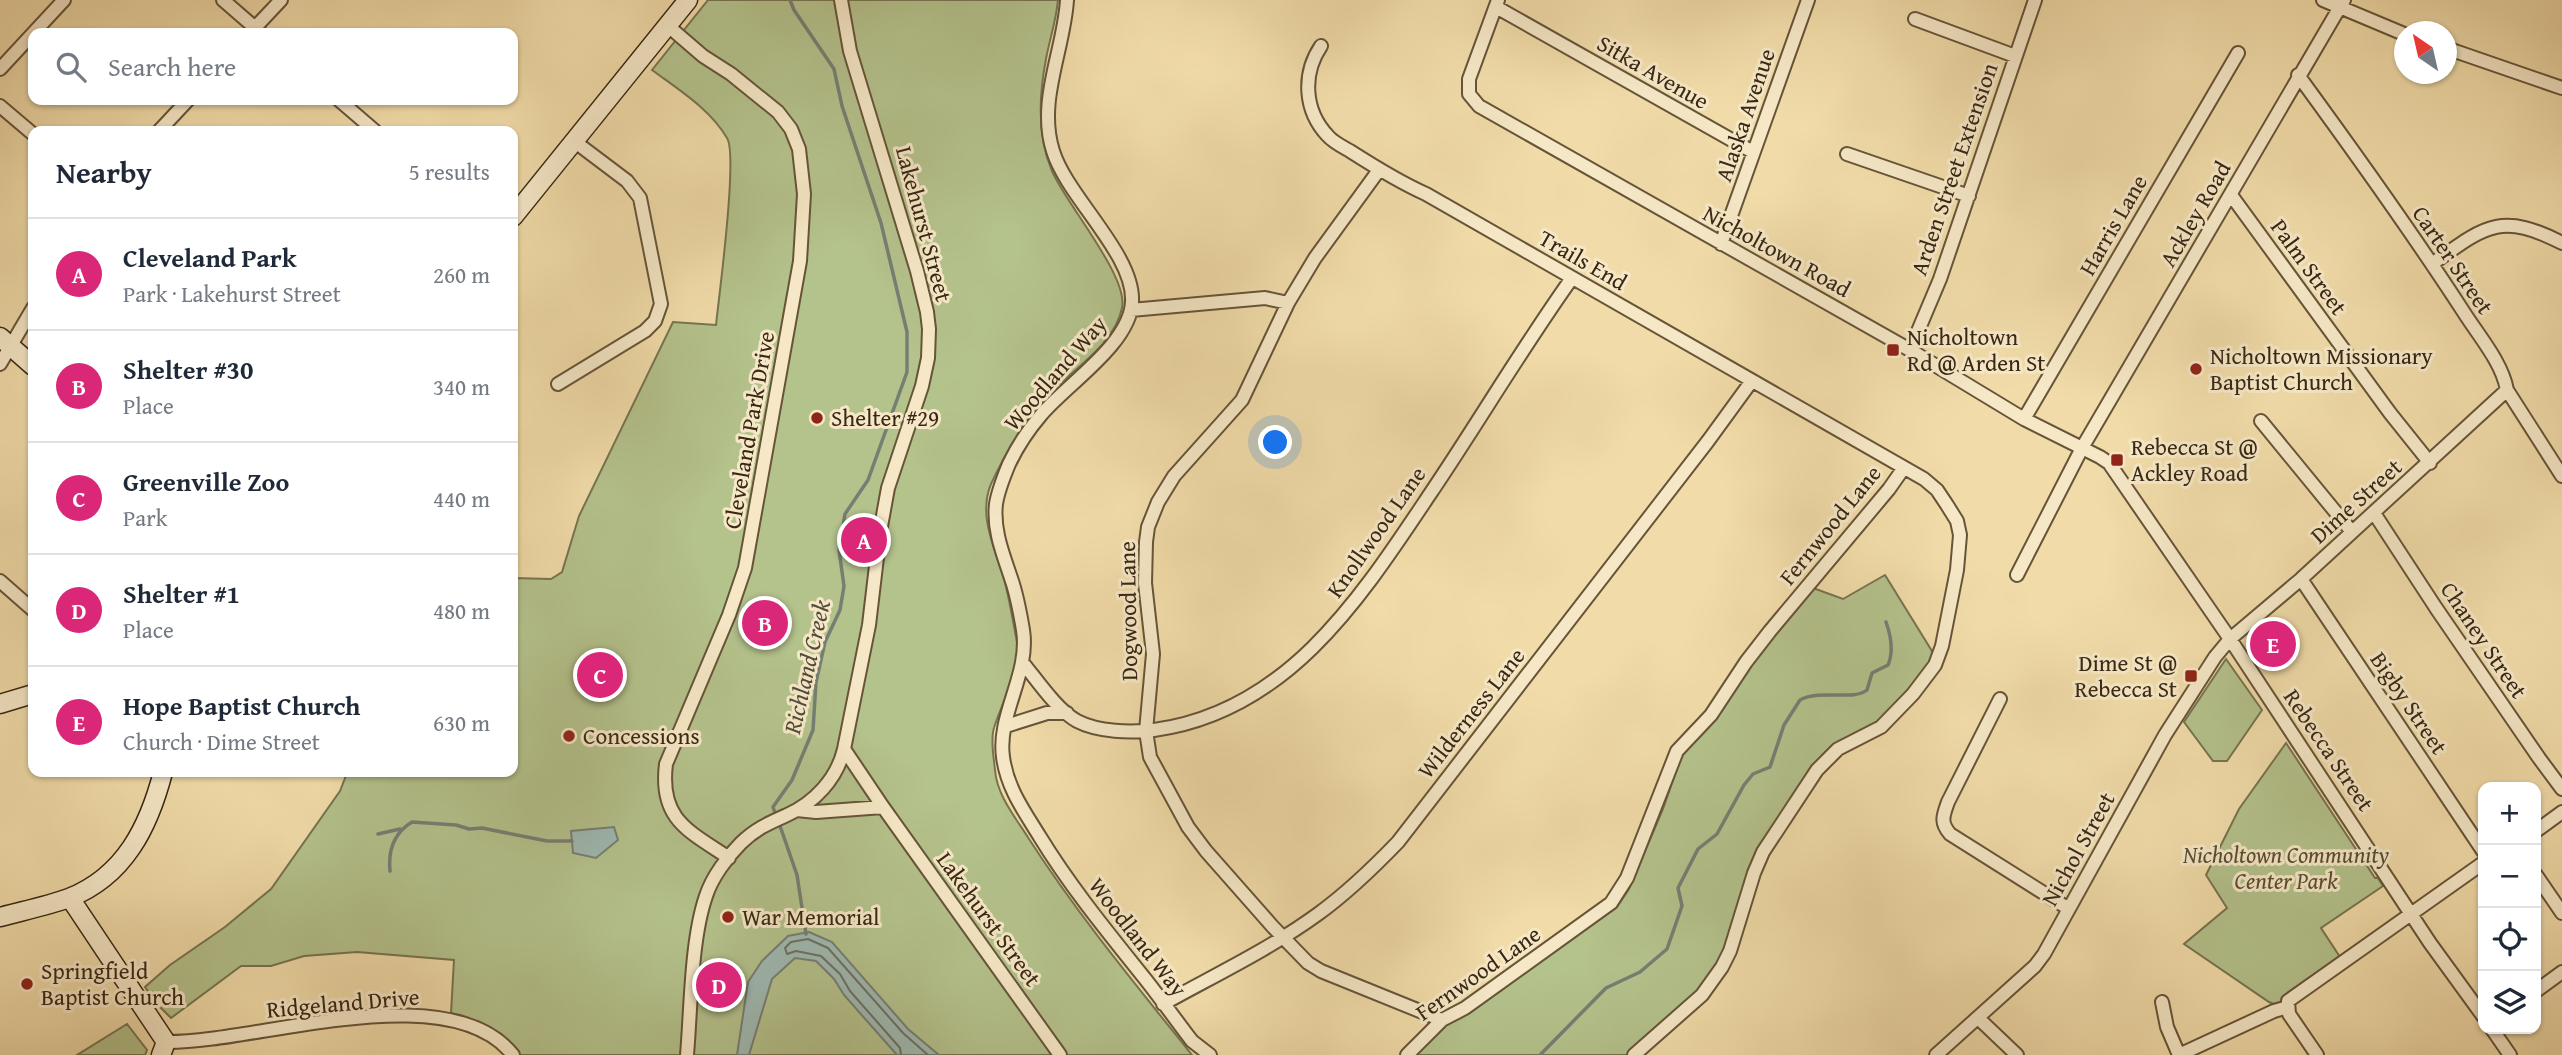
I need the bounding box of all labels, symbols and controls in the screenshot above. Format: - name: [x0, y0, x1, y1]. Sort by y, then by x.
- north arrow: [2394, 21, 2457, 84]
- street label: Sitka Avenue: [1591, 26, 1715, 117]
- search box: [28, 28, 518, 105]
- street label: Alaska Avenue: [1706, 44, 1783, 186]
- text: Search here: [108, 47, 236, 86]
- icon: search: [52, 48, 90, 86]
- street label: Arden Street Extension: [1902, 58, 2005, 280]
- street label: Lakehurst Street: [888, 143, 961, 305]
- text: Nearby: [56, 150, 152, 194]
- street label: Ackley Road: [2151, 154, 2239, 273]
- text: 5 results: [409, 155, 490, 188]
- street label: Harris Lane: [2070, 168, 2155, 281]
- street label: Nicholtown Road: [1697, 196, 1858, 305]
- street label: Carter Street: [2405, 199, 2502, 321]
- street label: Palm Street: [2263, 212, 2356, 322]
- street label: Trails End: [1533, 221, 1634, 298]
- text: Cleveland Park: [123, 238, 297, 277]
- text: A: [72, 258, 86, 291]
- text: 260 m: [433, 258, 490, 291]
- text: Park · Lakehurst Street: [123, 277, 341, 310]
- street label: Woodland Way: [995, 307, 1114, 437]
- place label: Nicholtown Rd @ Arden St: [1907, 320, 2045, 379]
- street label: Cleveland Park Drive: [715, 329, 782, 531]
- place label: Nicholtown Missionary Baptist Church: [2210, 339, 2433, 398]
- marker: Nicholtown Rd @ Arden St: [1885, 342, 1901, 358]
- text: Shelter #30: [123, 350, 254, 389]
- marker: Nicholtown Missionary Baptist Church: [2188, 361, 2204, 377]
- text: B: [72, 370, 86, 403]
- text: 340 m: [433, 370, 490, 403]
- text: Place: [123, 389, 174, 422]
- place label: Shelter #29: [831, 401, 939, 434]
- marker: Shelter #29: [809, 410, 825, 426]
- your location: [1258, 425, 1292, 459]
- place label: Rebecca St @ Ackley Road: [2131, 430, 2258, 489]
- street label: Dime Street: [2303, 450, 2409, 551]
- marker: Rebecca St @ Ackley Road: [2109, 452, 2125, 468]
- street label: Fernwood Lane: [1771, 458, 1888, 592]
- street label: Knollwood Lane: [1318, 459, 1433, 604]
- text: Greenville Zoo: [123, 462, 289, 501]
- text: C: [72, 482, 86, 515]
- text: 440 m: [433, 482, 490, 515]
- text: Park: [123, 501, 167, 534]
- pin: A: [841, 514, 887, 566]
- street label: Dogwood Lane: [1110, 541, 1145, 681]
- text: Shelter #1: [123, 574, 240, 613]
- street label: Chaney Street: [2433, 575, 2536, 705]
- text: D: [72, 594, 86, 627]
- text: 480 m: [433, 594, 490, 627]
- water label: Richland Creek: [774, 596, 839, 738]
- pin: B: [742, 597, 788, 649]
- text: Place: [123, 613, 174, 646]
- pin: E: [2250, 618, 2296, 670]
- street label: Wilderness Lane: [1409, 640, 1532, 785]
- street label: Bigby Street: [2363, 645, 2456, 761]
- place label: Dime St @ Rebecca St: [2075, 646, 2177, 705]
- pin: C: [577, 649, 623, 701]
- marker: Dime St @ Rebecca St: [2183, 668, 2199, 684]
- street label: Rebecca Street: [2276, 682, 2383, 817]
- text: Hope Baptist Church: [123, 686, 360, 725]
- text: E: [73, 706, 85, 739]
- text: 630 m: [433, 706, 490, 739]
- place label: Concessions: [583, 719, 700, 752]
- text: Church · Dime Street: [123, 725, 320, 758]
- marker: Concessions: [561, 728, 577, 744]
- map controls: [2478, 782, 2541, 1034]
- button: +: [2478, 782, 2541, 845]
- street label: Nichol Street: [2033, 786, 2122, 912]
- park label: Nicholtown Community Center Park: [2182, 838, 2389, 897]
- street label: Lakehurst Street: [929, 845, 1050, 993]
- button: −: [2478, 845, 2541, 908]
- street label: Woodland Way: [1081, 870, 1196, 1004]
- place label: War Memorial: [742, 900, 880, 933]
- button: locate: [2478, 908, 2541, 971]
- marker: War Memorial: [720, 909, 736, 925]
- street label: Fernwood Lane: [1408, 917, 1547, 1028]
- place label: Springfield Baptist Church: [41, 954, 184, 1013]
- pin: D: [696, 959, 742, 1011]
- button: layers: [2478, 971, 2541, 1034]
- marker: Springfield Baptist Church: [19, 976, 35, 992]
- street label: Ridgeland Drive: [265, 979, 421, 1026]

